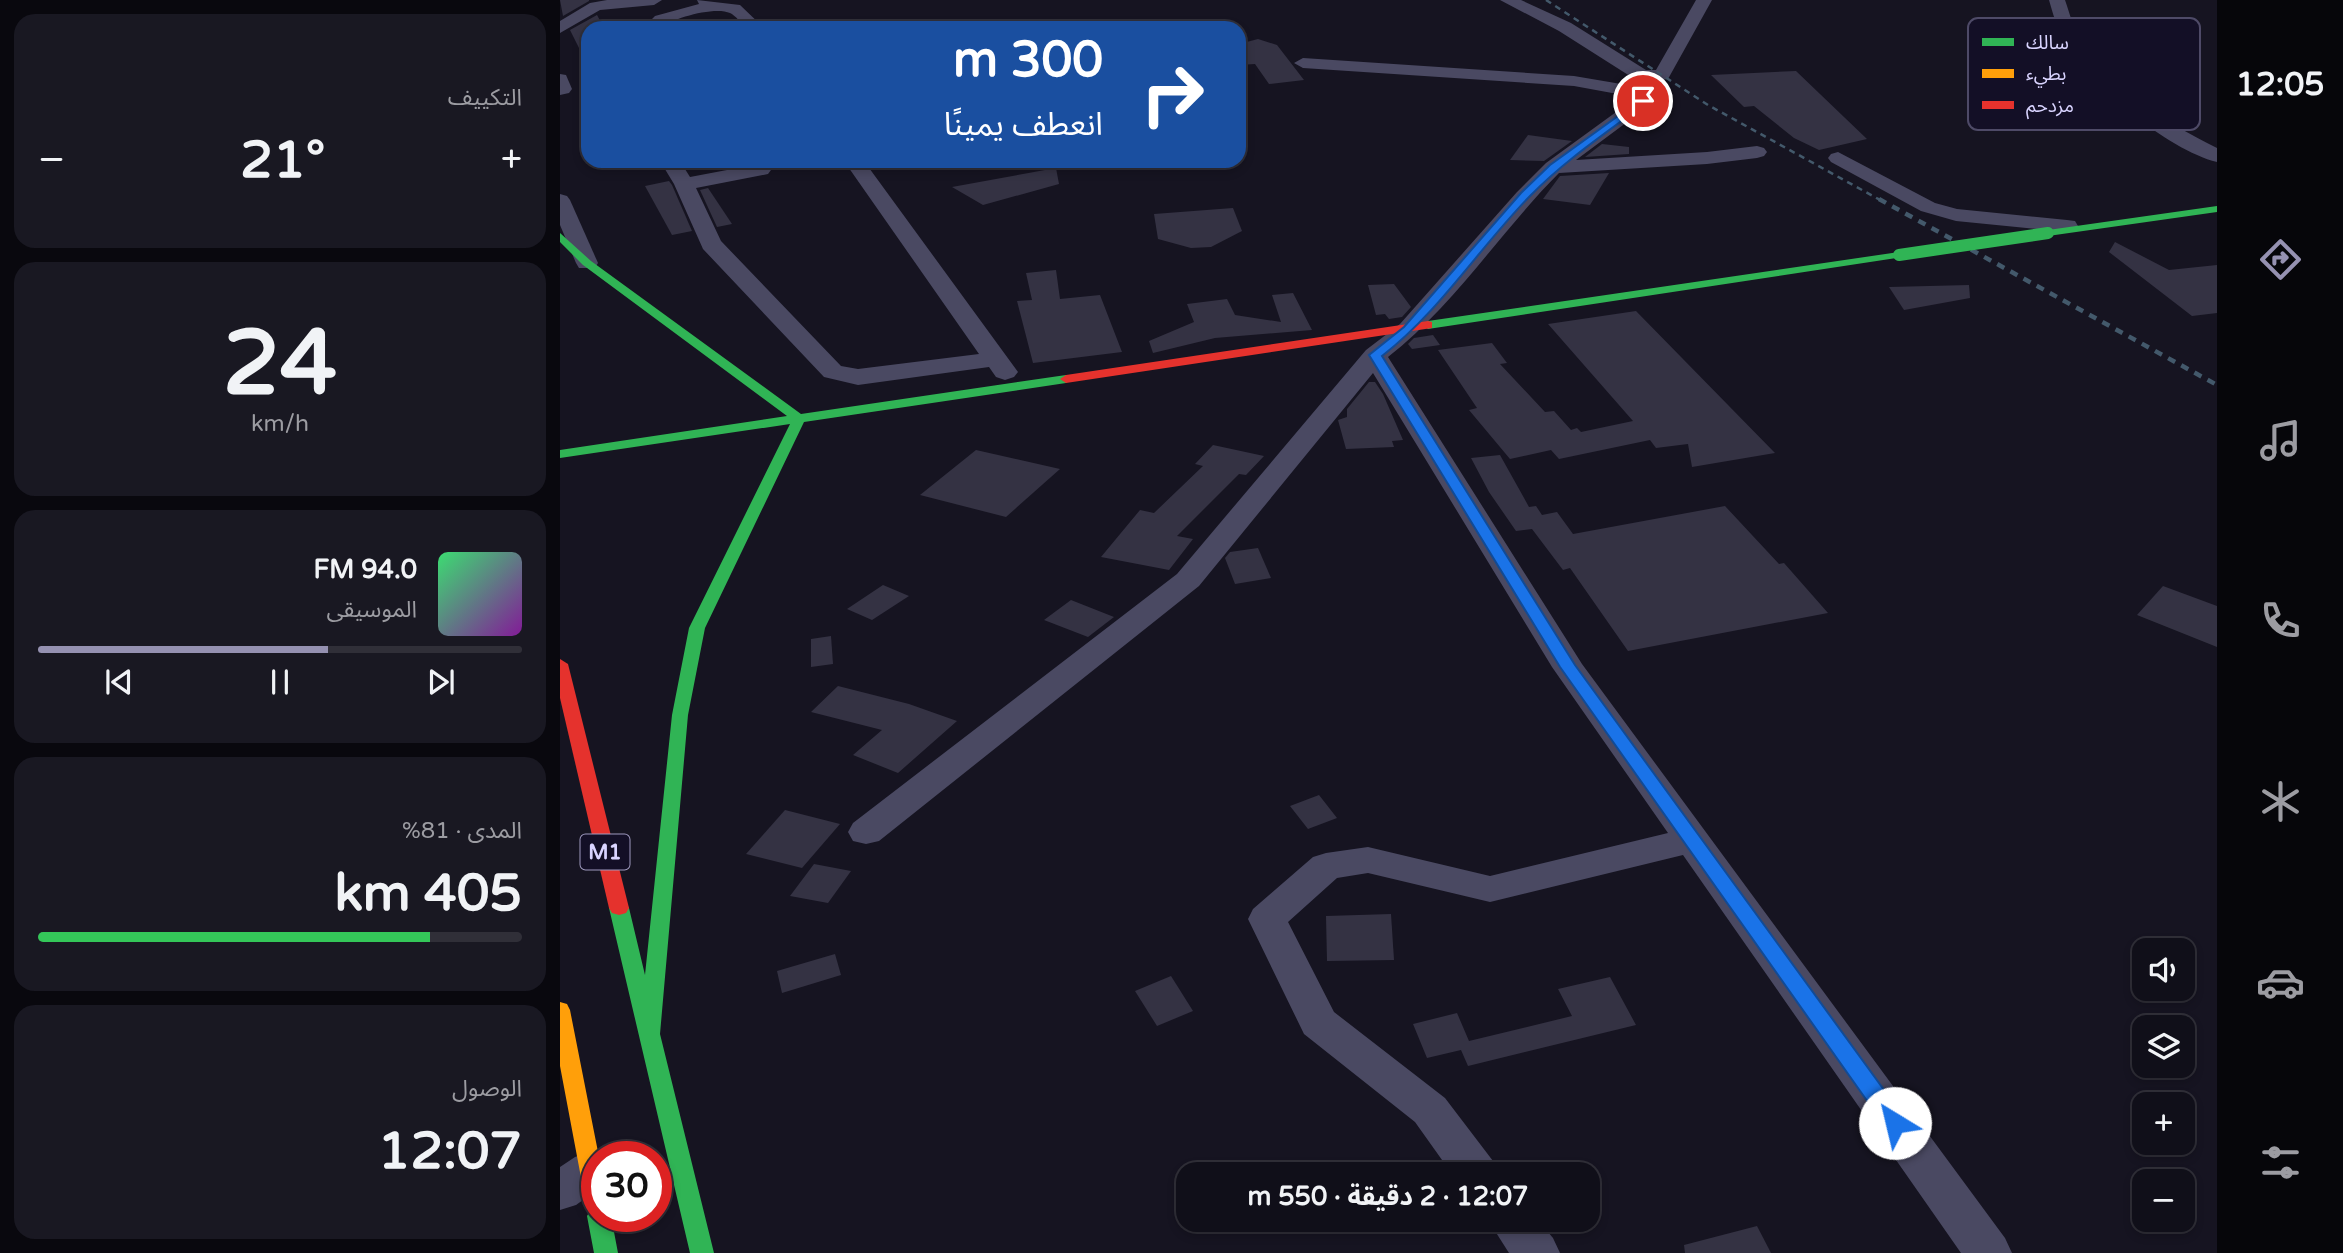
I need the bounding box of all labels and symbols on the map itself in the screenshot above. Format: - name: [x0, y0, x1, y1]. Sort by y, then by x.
- legend: [1968, 18, 2200, 130]
- text: سالك: [2026, 32, 2069, 54]
- text: بطيء: [2026, 63, 2066, 88]
- pin: [1613, 71, 1673, 131]
- text: مزدحم: [2026, 95, 2074, 120]
- road number: M1: [580, 834, 630, 870]
- position arrow: [1858, 1086, 1932, 1160]
- speed limit sign: 30: [581, 1141, 672, 1232]

